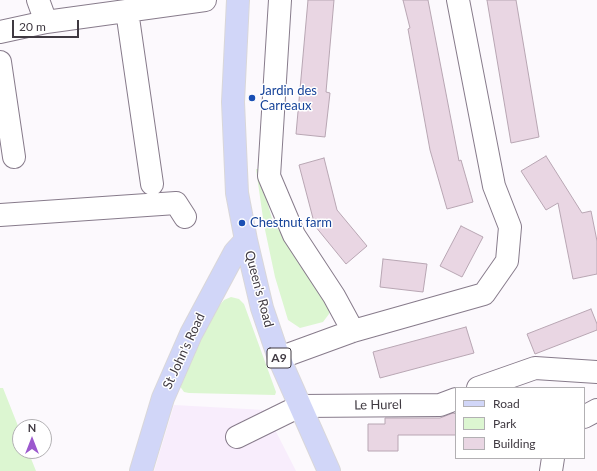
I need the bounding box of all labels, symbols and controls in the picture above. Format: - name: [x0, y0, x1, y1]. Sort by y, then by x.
- scale bar: [14, 12, 81, 38]
- text: 20 m: [19, 19, 46, 34]
- place label: Jardin des Carreaux: [260, 83, 317, 114]
- marker: Jardin des Carreaux: [247, 93, 257, 103]
- place label: Chestnut farm: [250, 215, 332, 231]
- marker: Chestnut farm: [237, 218, 247, 228]
- street label: Queen's Road: [241, 249, 277, 329]
- street label: St John's Road: [160, 311, 208, 391]
- road number: A9: [267, 348, 291, 368]
- legend: [455, 387, 585, 459]
- text: Road: [493, 396, 520, 411]
- street label: Le Hurel: [354, 397, 402, 413]
- text: Park: [493, 416, 516, 431]
- north arrow: [12, 419, 52, 459]
- text: N: [28, 421, 36, 434]
- text: Building: [493, 436, 536, 451]

